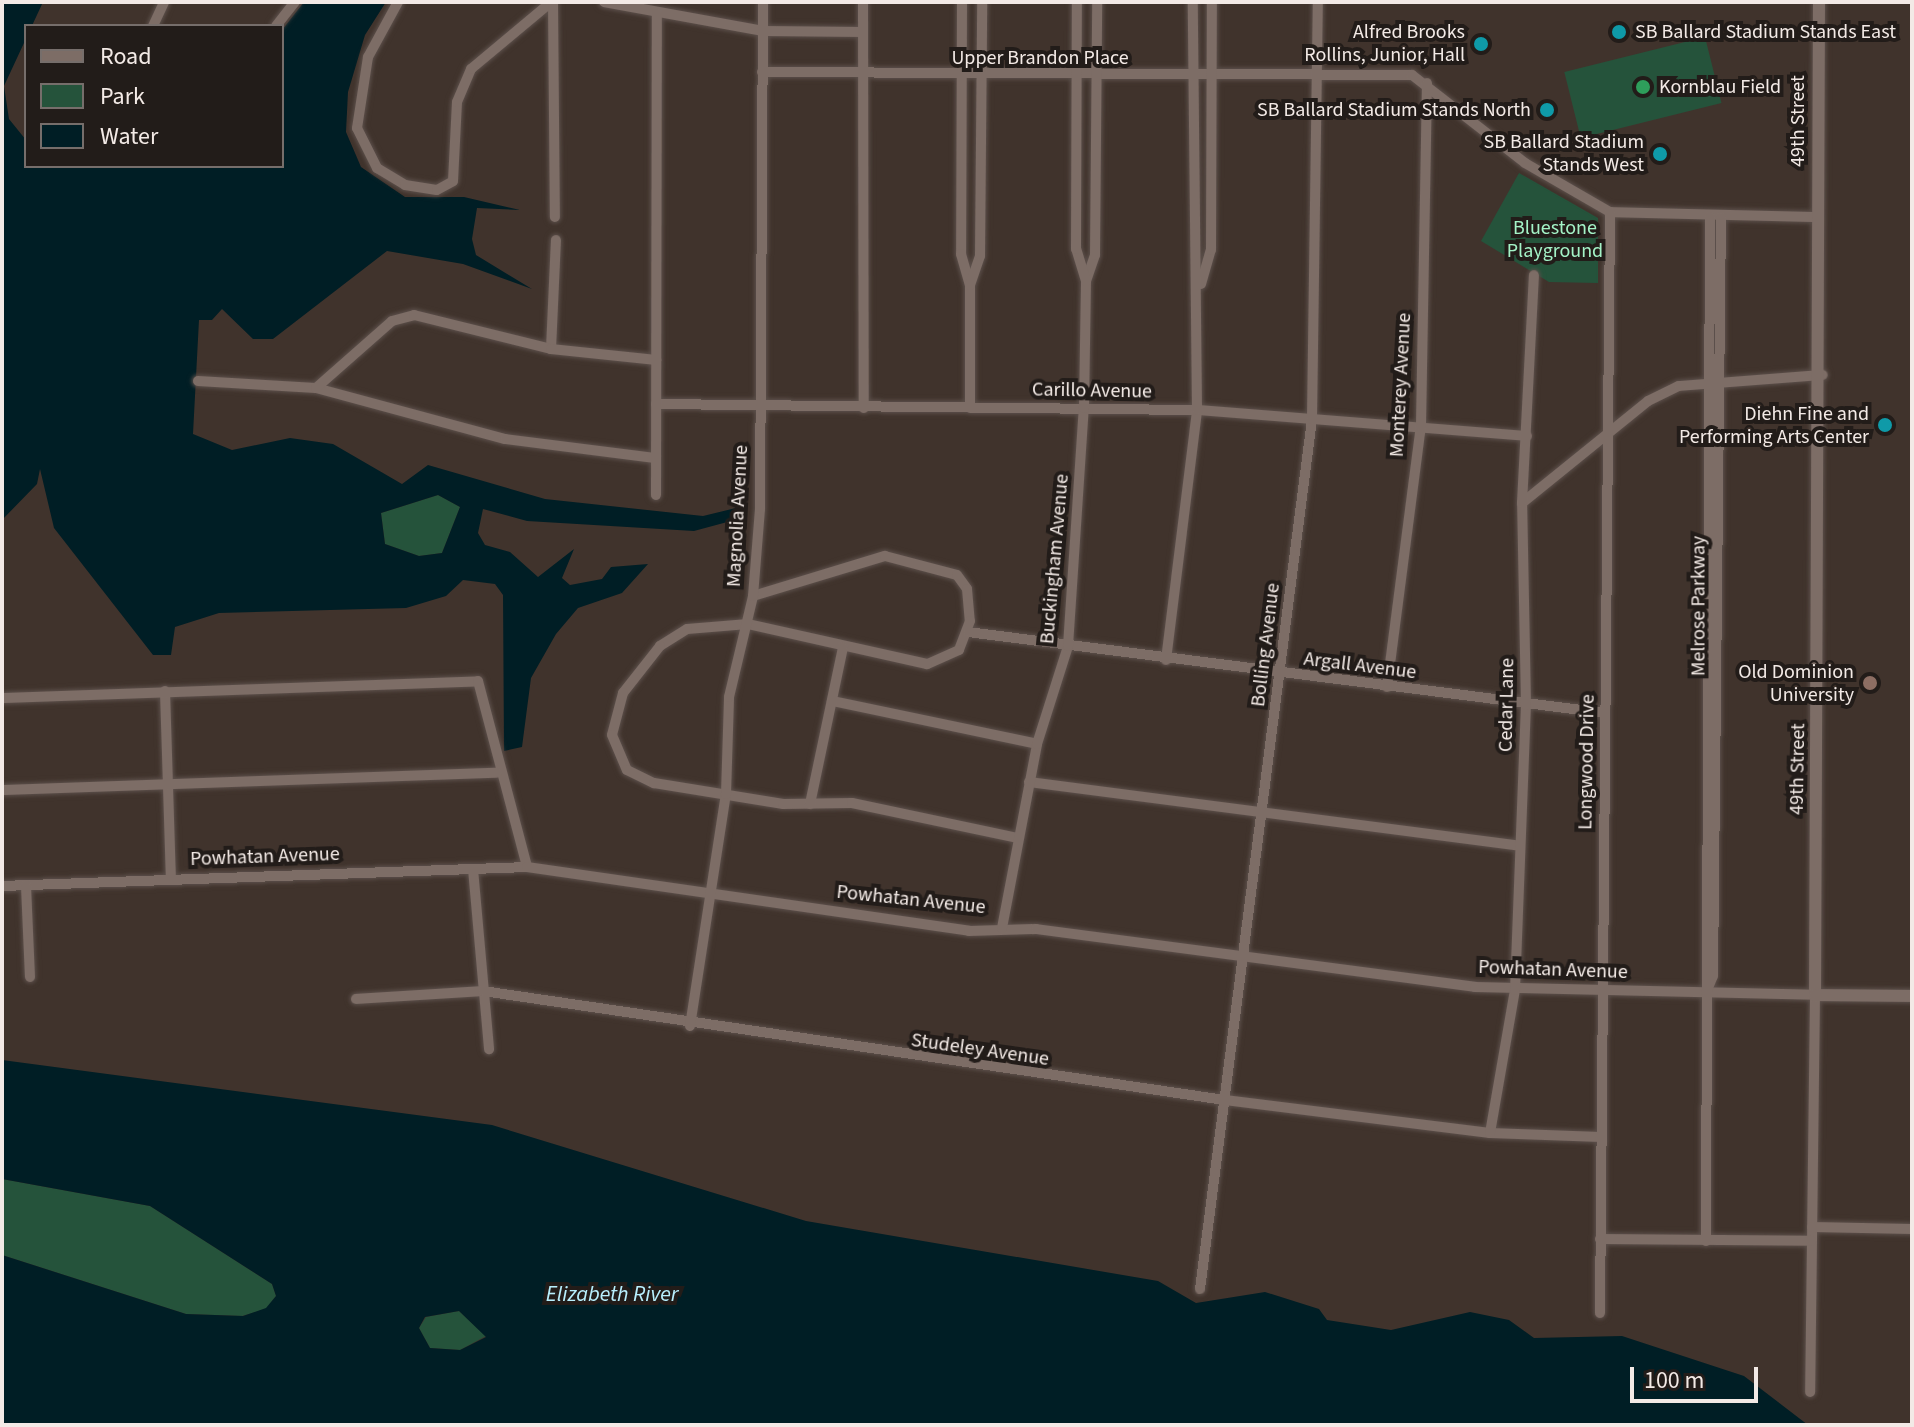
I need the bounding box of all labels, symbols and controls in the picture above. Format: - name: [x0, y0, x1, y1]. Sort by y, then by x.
- place label: Alfred Brooks Rollins, Junior, Hall: [1304, 20, 1465, 67]
- place label: SB Ballard Stadium Stands East: [1635, 20, 1896, 44]
- marker: SB Ballard Stadium Stands East: [1610, 23, 1628, 41]
- legend: [24, 24, 284, 168]
- marker: Alfred Brooks Rollins, Junior, Hall: [1472, 35, 1490, 53]
- text: Road: [100, 39, 152, 74]
- street label: Upper Brandon Place: [951, 46, 1129, 70]
- place label: Kornblau Field: [1659, 75, 1781, 99]
- street label: 49th Street: [1786, 75, 1810, 167]
- marker: Kornblau Field: [1634, 78, 1652, 96]
- text: Park: [100, 79, 145, 114]
- place label: SB Ballard Stadium Stands North: [1257, 98, 1531, 122]
- marker: SB Ballard Stadium Stands North: [1538, 101, 1556, 119]
- text: Water: [100, 119, 158, 154]
- place label: SB Ballard Stadium Stands West: [1483, 130, 1644, 177]
- marker: SB Ballard Stadium Stands West: [1651, 145, 1669, 163]
- park label: Bluestone Playground: [1507, 216, 1603, 263]
- street label: Monterey Avenue: [1385, 312, 1417, 458]
- street label: Carillo Avenue: [1032, 378, 1152, 404]
- place label: Diehn Fine and Performing Arts Center: [1679, 402, 1869, 449]
- marker: Diehn Fine and Performing Arts Center: [1876, 416, 1894, 434]
- street label: Magnolia Avenue: [722, 444, 754, 588]
- street label: Buckingham Avenue: [1036, 473, 1074, 645]
- street label: Melrose Parkway: [1687, 536, 1711, 676]
- street label: Bolling Avenue: [1247, 582, 1285, 708]
- street label: Argall Avenue: [1302, 647, 1418, 685]
- street label: Cedar Lane: [1494, 658, 1520, 752]
- place label: Old Dominion University: [1738, 660, 1854, 707]
- marker: Old Dominion University: [1861, 674, 1879, 692]
- street label: Longwood Drive: [1574, 694, 1600, 830]
- street label: 49th Street: [1785, 723, 1811, 815]
- street label: Powhatan Avenue: [190, 842, 340, 872]
- street label: Powhatan Avenue: [835, 880, 987, 920]
- street label: Powhatan Avenue: [1478, 955, 1628, 985]
- street label: Studeley Avenue: [910, 1028, 1050, 1072]
- water label: Elizabeth River: [546, 1282, 678, 1308]
- scale bar: [1634, 1351, 1762, 1401]
- text: 100 m: [1644, 1363, 1704, 1398]

